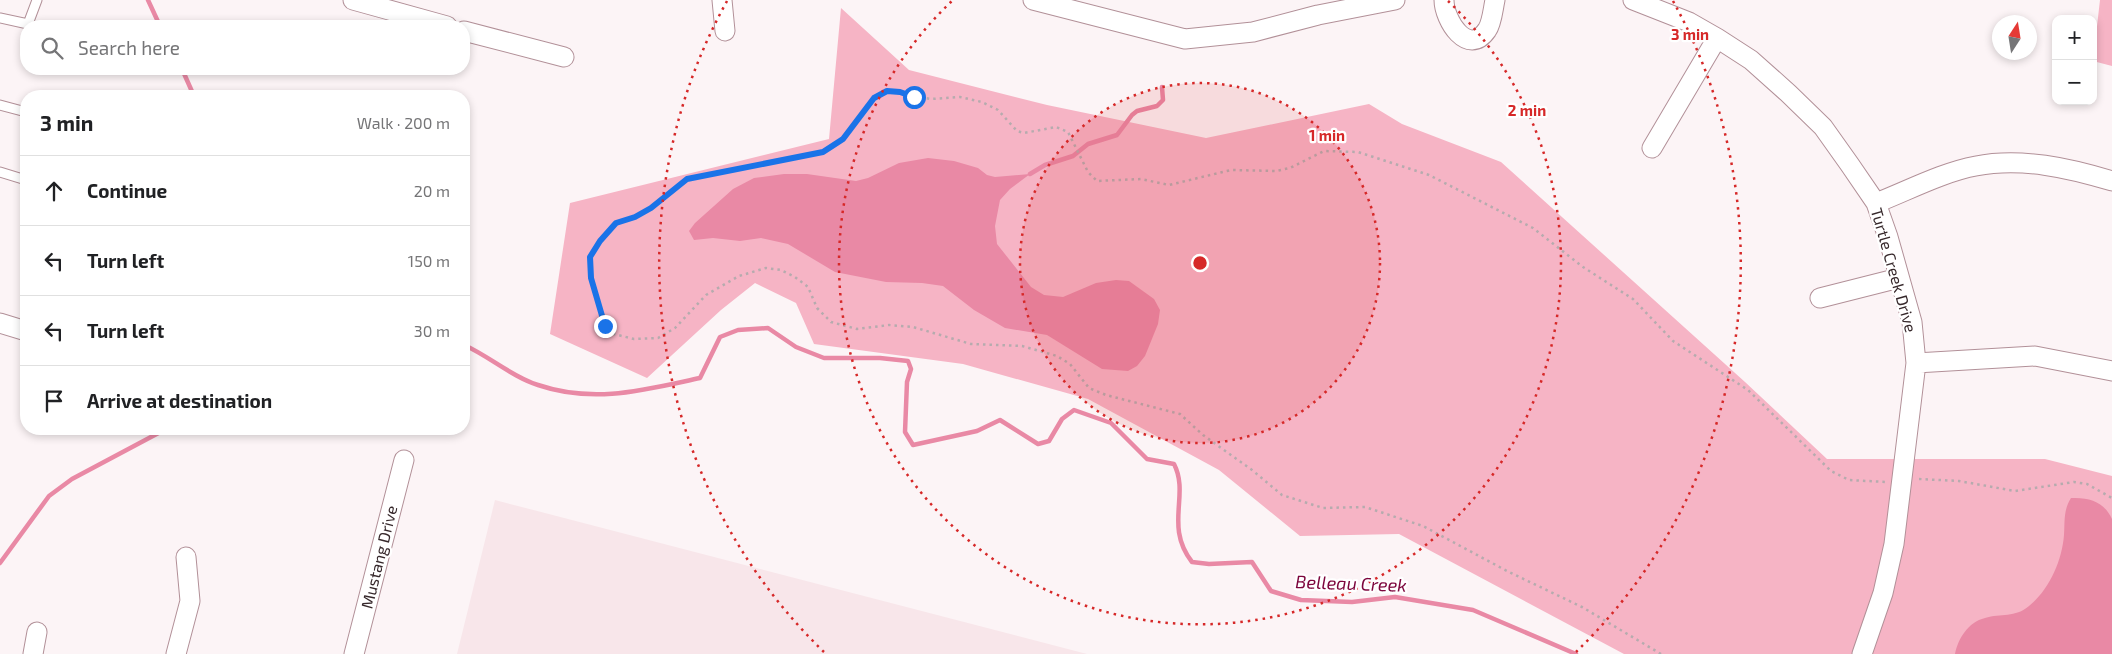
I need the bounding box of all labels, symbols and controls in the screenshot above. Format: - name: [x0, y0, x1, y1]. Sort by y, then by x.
- north arrow: [1992, 15, 2037, 60]
- map controls: [2052, 15, 2097, 105]
- button: +: [2052, 15, 2097, 60]
- search box: [20, 20, 470, 75]
- text: 3 min: [1671, 25, 1709, 43]
- icon: search: [38, 34, 66, 62]
- text: Search here: [78, 36, 180, 59]
- button: −: [2052, 60, 2097, 105]
- route start: [903, 86, 926, 109]
- text: 2 min: [1508, 101, 1546, 119]
- text: 3 min: [40, 110, 93, 135]
- text: Walk · 200 m: [357, 113, 450, 132]
- text: 1 min: [1309, 126, 1345, 144]
- icon: ahead: [40, 177, 68, 205]
- text: Continue: [87, 179, 167, 202]
- text: 20 m: [414, 181, 450, 200]
- street label: Turtle Creek Drive: [1868, 205, 1921, 334]
- icon: left: [40, 247, 68, 275]
- text: Turn left: [87, 249, 164, 272]
- text: 150 m: [408, 251, 450, 270]
- centre of rings: [1191, 254, 1209, 272]
- route end: [594, 315, 617, 338]
- icon: left: [40, 317, 68, 345]
- text: Turn left: [87, 319, 164, 342]
- text: 30 m: [414, 321, 450, 340]
- icon: arrive: [40, 387, 68, 415]
- text: Arrive at destination: [87, 389, 272, 412]
- street label: Mustang Drive: [356, 503, 401, 611]
- water label: Belleau Creek: [1295, 570, 1407, 596]

